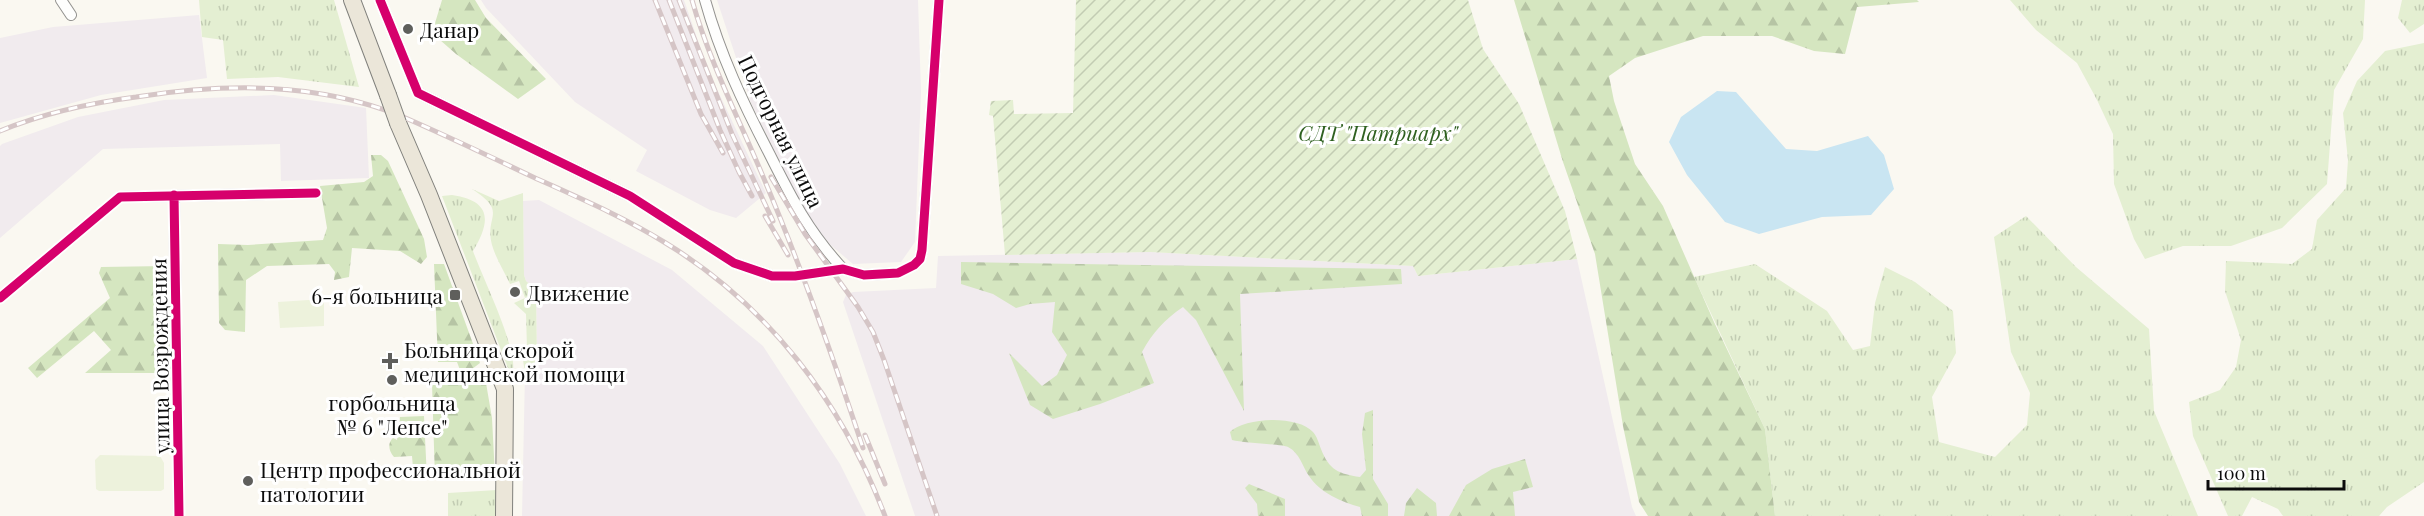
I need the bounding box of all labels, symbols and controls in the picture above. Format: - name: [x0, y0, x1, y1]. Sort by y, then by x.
- place label: Данар: [420, 15, 479, 43]
- marker: Данар: [401, 22, 415, 36]
- street label: Подгорная улица: [733, 50, 831, 213]
- park label: СДТ "Патриарх": [1298, 118, 1460, 146]
- street label: улица Возрождения: [143, 258, 175, 455]
- place label: Движение: [527, 278, 629, 306]
- place label: 6-я больница: [311, 281, 444, 309]
- marker: Движение: [508, 285, 522, 299]
- marker: 6-я больница: [448, 288, 462, 302]
- place label: Больница скорой медицинской помощи: [404, 335, 625, 387]
- marker: Больница скорой медицинской помощи: [381, 352, 399, 370]
- marker: горбольница № 6 "Лепсе": [385, 373, 399, 387]
- place label: горбольница № 6 "Лепсе": [328, 388, 456, 440]
- scale bar: [2208, 453, 2344, 491]
- place label: Центр профессиональной патологии: [260, 455, 521, 507]
- text: 100 m: [2217, 461, 2266, 485]
- marker: Центр профессиональной патологии: [241, 474, 255, 488]

